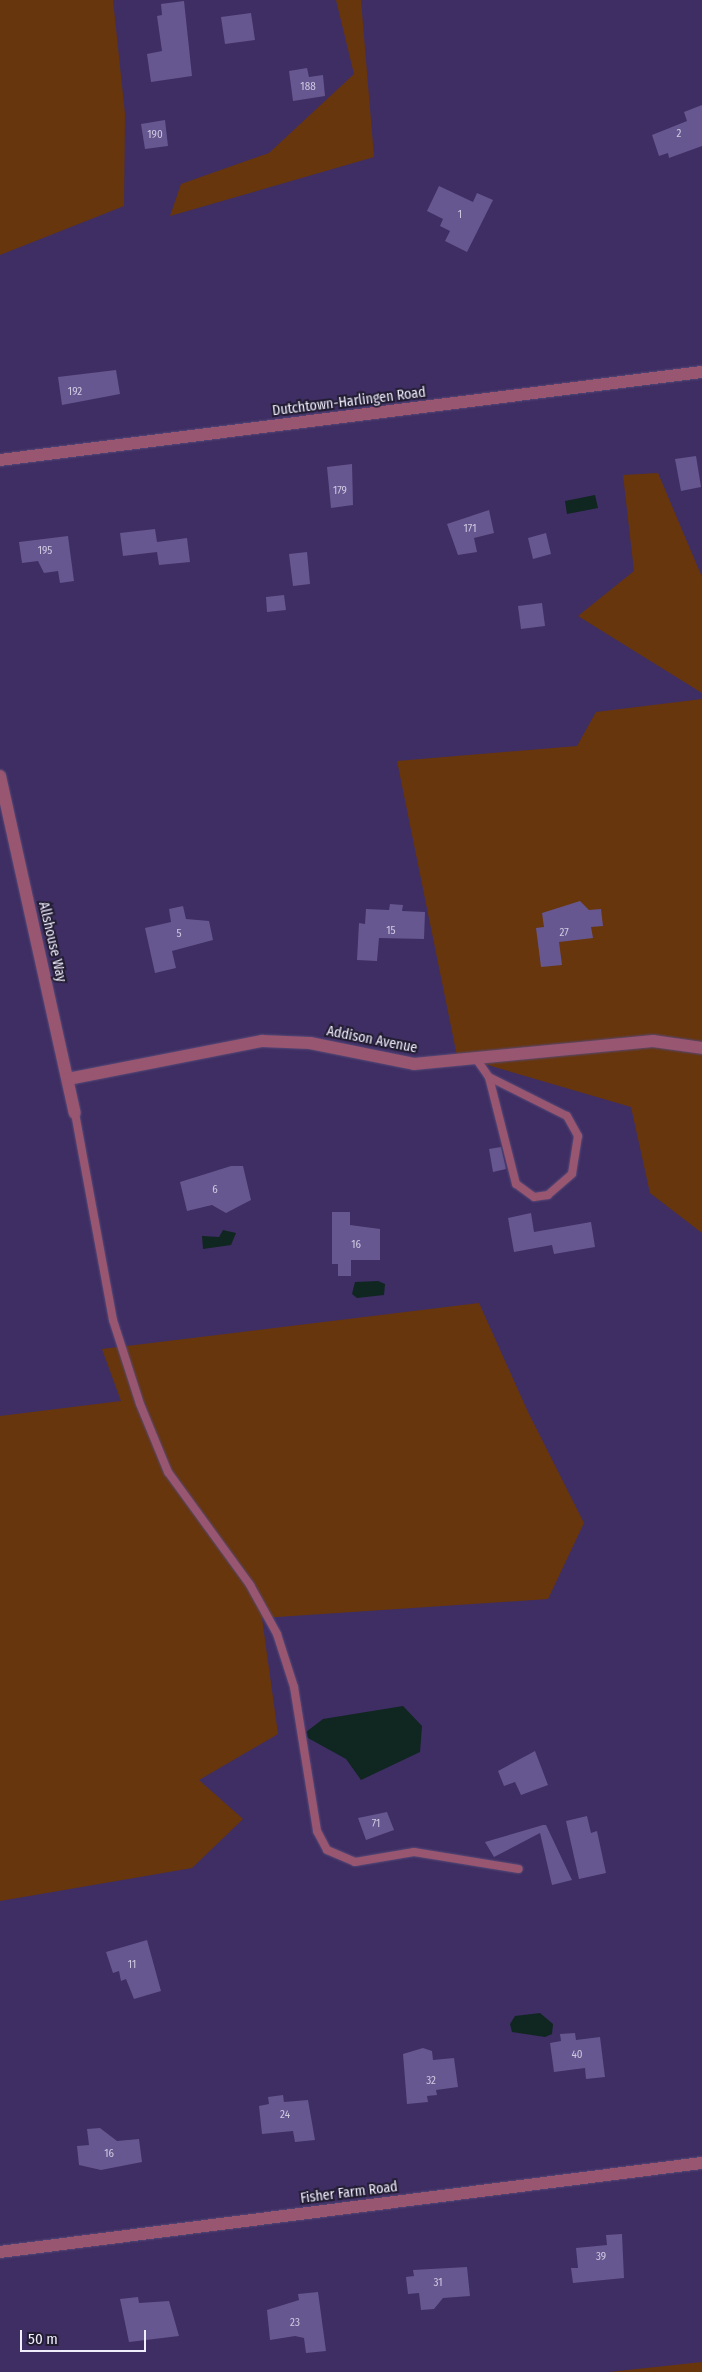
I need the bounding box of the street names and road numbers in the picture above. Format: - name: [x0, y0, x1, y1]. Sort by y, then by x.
- street label: Dutchtown-Harlingen Road: [271, 384, 427, 420]
- street label: Allshouse Way: [35, 900, 69, 984]
- street label: Addison Avenue: [325, 1023, 419, 1057]
- street label: Fisher Farm Road: [299, 2179, 399, 2207]

